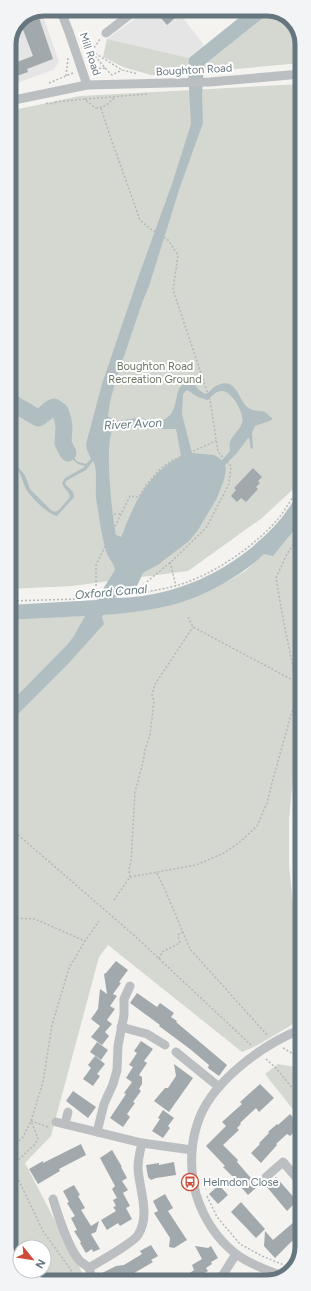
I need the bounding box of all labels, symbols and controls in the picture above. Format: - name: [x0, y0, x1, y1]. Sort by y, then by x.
- street label: Mill Road: [77, 31, 103, 77]
- street label: Boughton Road: [155, 62, 233, 78]
- park label: Boughton Road Recreation Ground: [108, 360, 202, 386]
- water label: River Avon: [104, 415, 163, 433]
- water label: Oxford Canal: [74, 582, 148, 602]
- bus stop icon: Helmdon Close: [180, 1172, 200, 1192]
- place label: Helmdon Close: [203, 1176, 279, 1189]
- north arrow: [12, 1239, 52, 1279]
- text: N: [32, 1257, 48, 1271]

